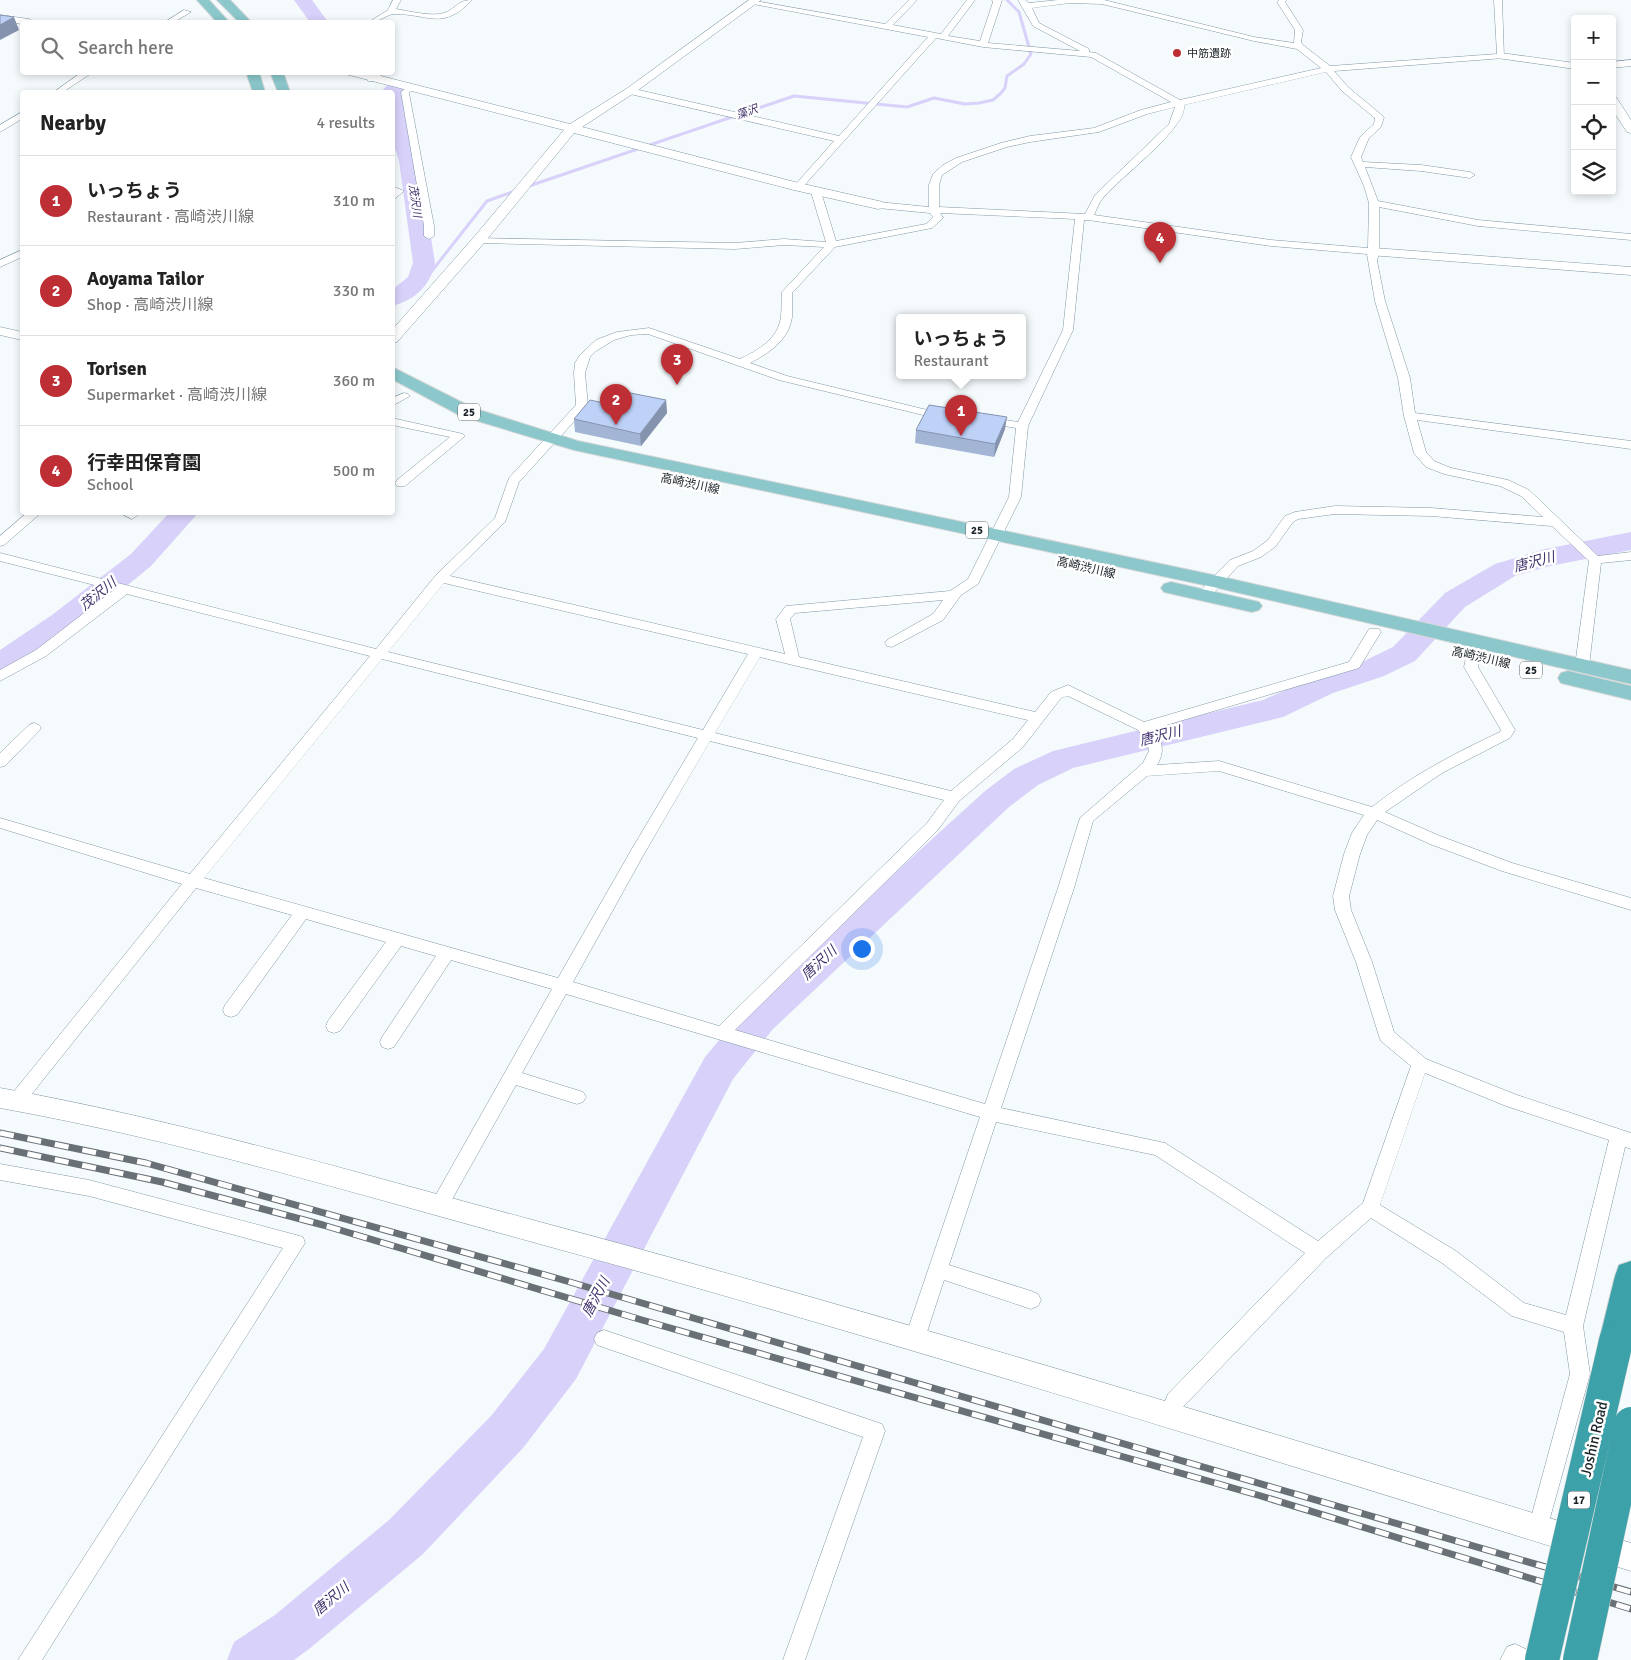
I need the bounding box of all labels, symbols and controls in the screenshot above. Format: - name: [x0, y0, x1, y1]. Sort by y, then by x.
- map controls: [1571, 15, 1616, 195]
- button: +: [1571, 15, 1616, 60]
- search box: [20, 20, 395, 75]
- icon: search: [38, 34, 66, 62]
- text: Search here: [78, 36, 174, 60]
- marker: 中筋遺跡: [1171, 47, 1183, 59]
- place label: 中筋遺跡: [1187, 47, 1231, 60]
- button: −: [1571, 60, 1616, 105]
- water label: 藻沢: [734, 102, 761, 122]
- button: locate: [1571, 105, 1616, 150]
- text: Nearby: [40, 110, 106, 136]
- text: 4 results: [316, 113, 375, 133]
- button: layers: [1571, 150, 1616, 195]
- text: いっちょう: [87, 179, 182, 203]
- water label: 茂沢川: [406, 184, 424, 219]
- text: 1: [52, 191, 60, 211]
- text: 310 m: [333, 191, 375, 211]
- text: Restaurant · 高崎渋川線: [87, 207, 254, 227]
- pin: 4: [1144, 222, 1176, 263]
- text: Aoyama Tailor: [87, 267, 204, 291]
- text: 2: [52, 281, 60, 301]
- text: 330 m: [333, 281, 375, 301]
- text: Shop · 高崎渋川線: [87, 295, 213, 315]
- popup: [896, 314, 1026, 379]
- text: いっちょう: [913, 327, 1009, 351]
- pin: 3: [661, 344, 693, 385]
- text: Restaurant: [913, 351, 989, 371]
- text: Torisen: [87, 357, 147, 381]
- text: 3: [52, 371, 60, 391]
- text: 360 m: [333, 371, 375, 391]
- pin: 2: [600, 384, 632, 425]
- text: Supermarket · 高崎渋川線: [87, 385, 267, 405]
- pin: 1: [945, 395, 977, 436]
- road number: 25: [458, 404, 480, 421]
- text: 行幸田保育園: [87, 451, 201, 475]
- text: 4: [52, 461, 60, 481]
- text: 500 m: [333, 461, 375, 481]
- street label: 高崎渋川線: [659, 470, 721, 498]
- text: School: [87, 475, 133, 495]
- road number: 25: [966, 522, 988, 538]
- water label: 唐沢川: [1512, 548, 1558, 576]
- street label: 高崎渋川線: [1055, 554, 1117, 582]
- water label: 茂沢川: [76, 573, 121, 614]
- street label: 高崎渋川線: [1450, 644, 1512, 672]
- road number: 25: [1520, 662, 1542, 678]
- water label: 唐沢川: [1138, 722, 1184, 749]
- your location: [849, 936, 875, 962]
- water label: 唐沢川: [798, 941, 842, 984]
- water label: 唐沢川: [579, 1273, 614, 1320]
- street label: Joshin Road: [1577, 1399, 1611, 1478]
- road number: 17: [1568, 1492, 1590, 1508]
- water label: 唐沢川: [309, 1578, 354, 1619]

